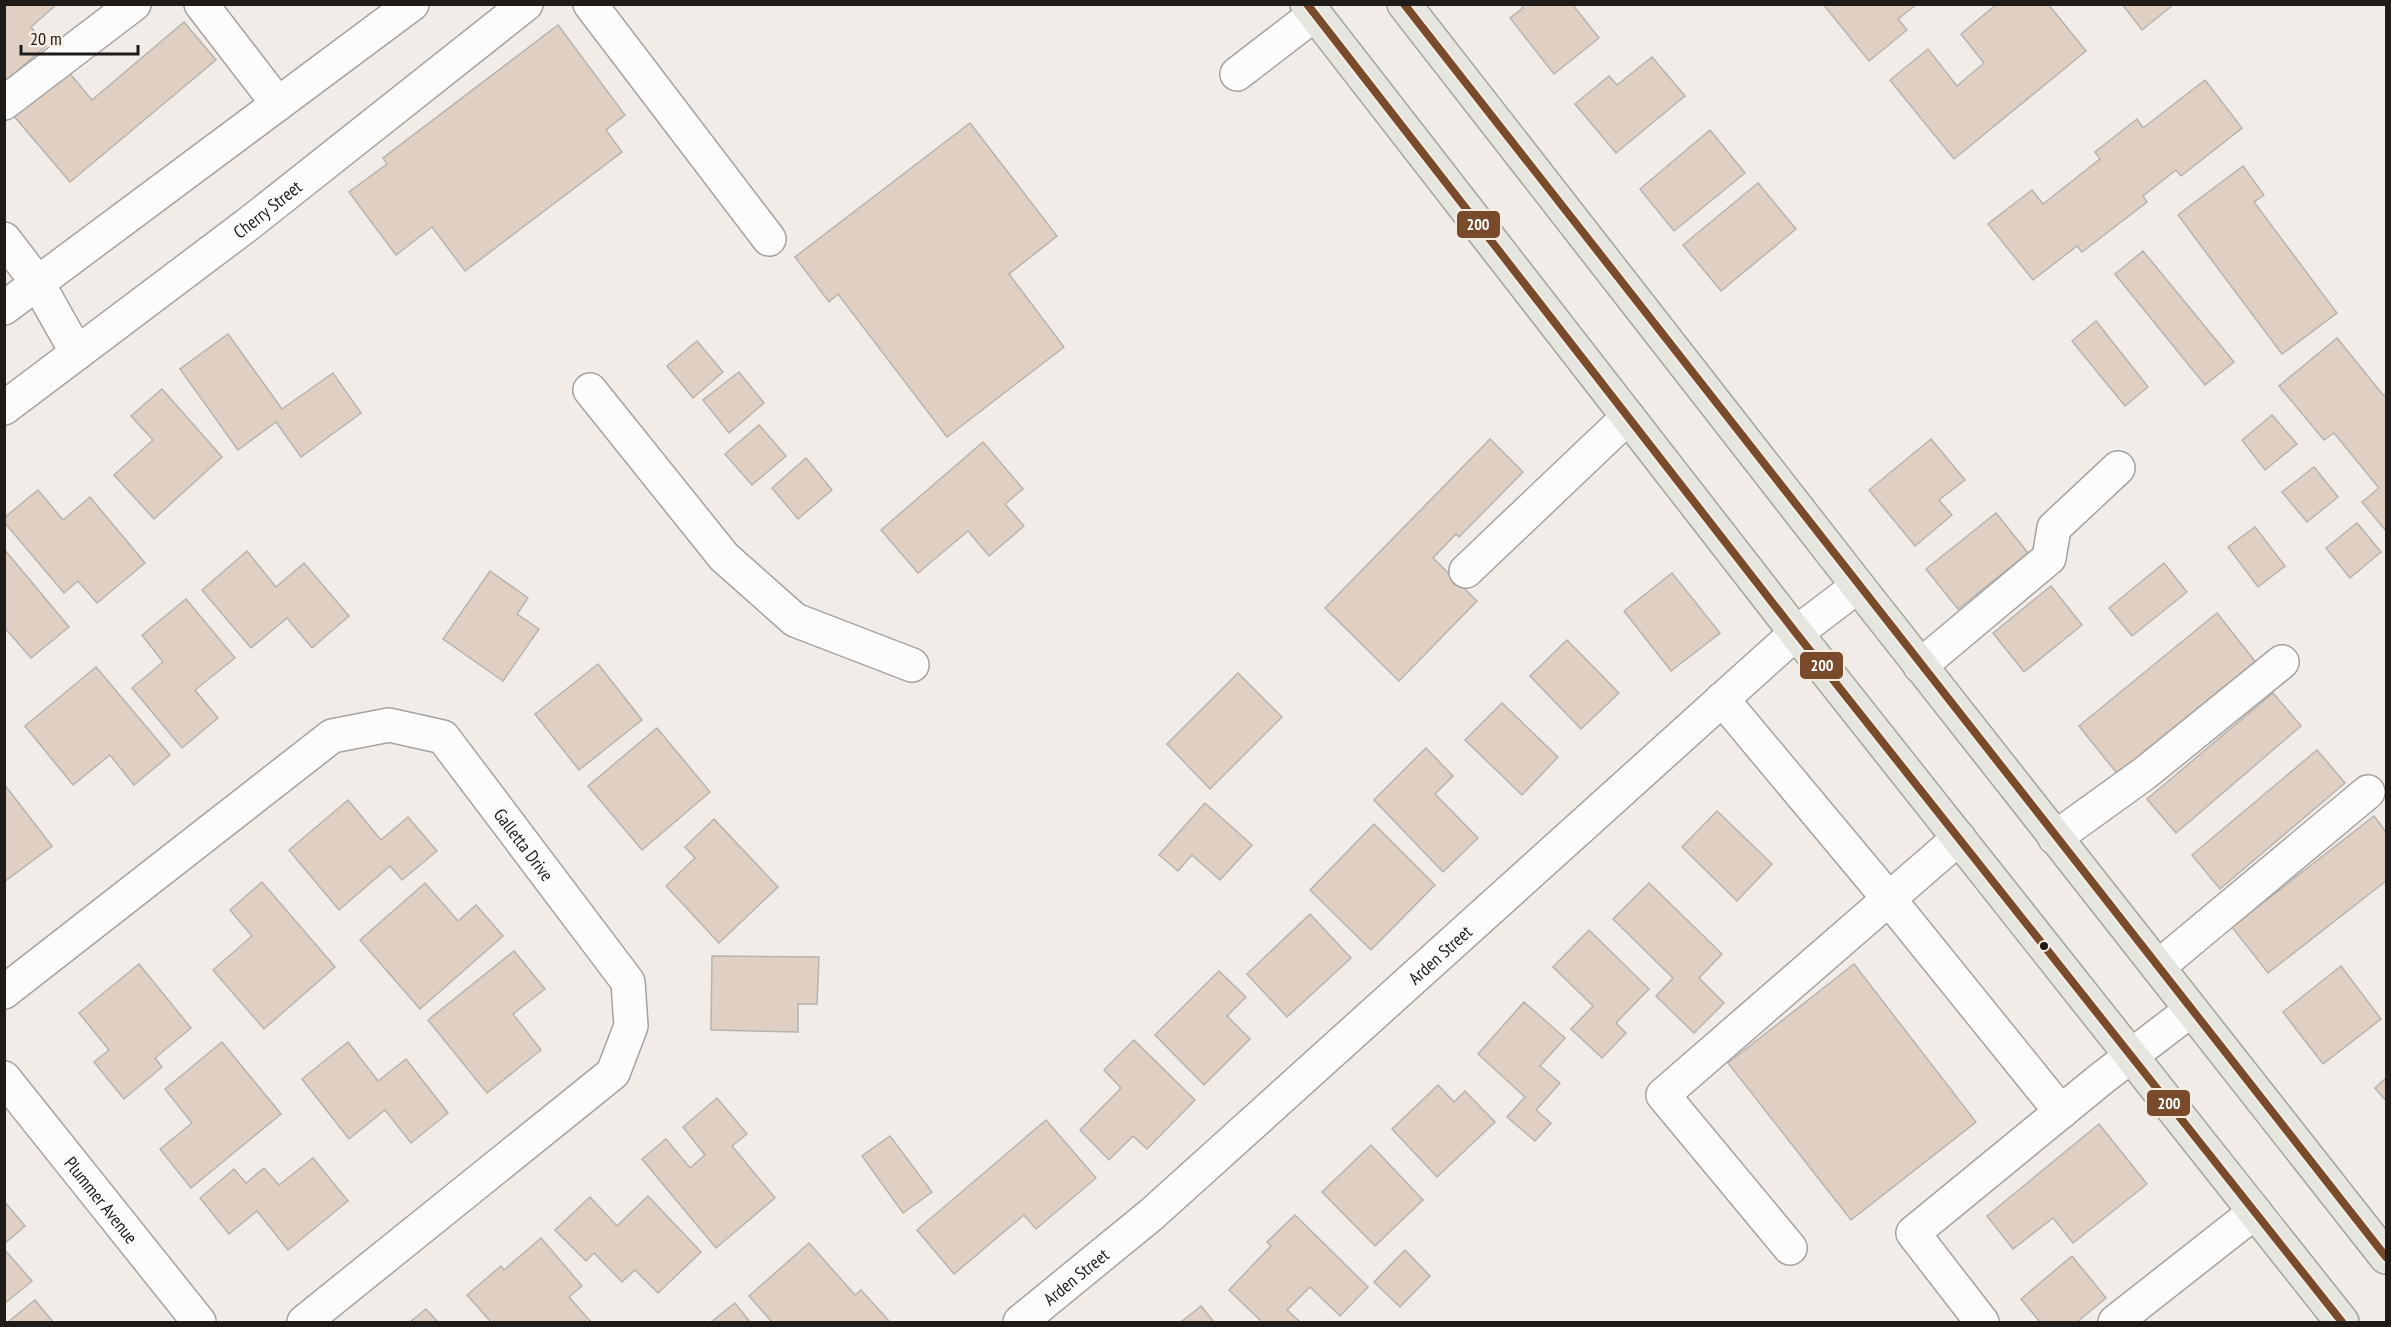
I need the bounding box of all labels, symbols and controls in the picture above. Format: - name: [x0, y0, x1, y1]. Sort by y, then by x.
- scale bar: [21, 18, 138, 56]
- text: 20 m: [30, 27, 62, 50]
- street label: Cherry Street: [228, 175, 306, 243]
- line badge: 200: [1456, 210, 1501, 239]
- text: 200: [1467, 214, 1490, 234]
- line badge: 200: [1799, 651, 1844, 680]
- text: 200: [1811, 655, 1834, 675]
- street label: Galletta Drive: [489, 803, 559, 885]
- street label: Arden Street: [1403, 920, 1476, 989]
- unlabelled marker: [2038, 940, 2050, 952]
- line badge: 200: [2146, 1089, 2191, 1117]
- text: 200: [2158, 1093, 2181, 1113]
- street label: Plummer Avenue: [60, 1152, 143, 1248]
- street label: Arden Street: [1038, 1243, 1113, 1310]

